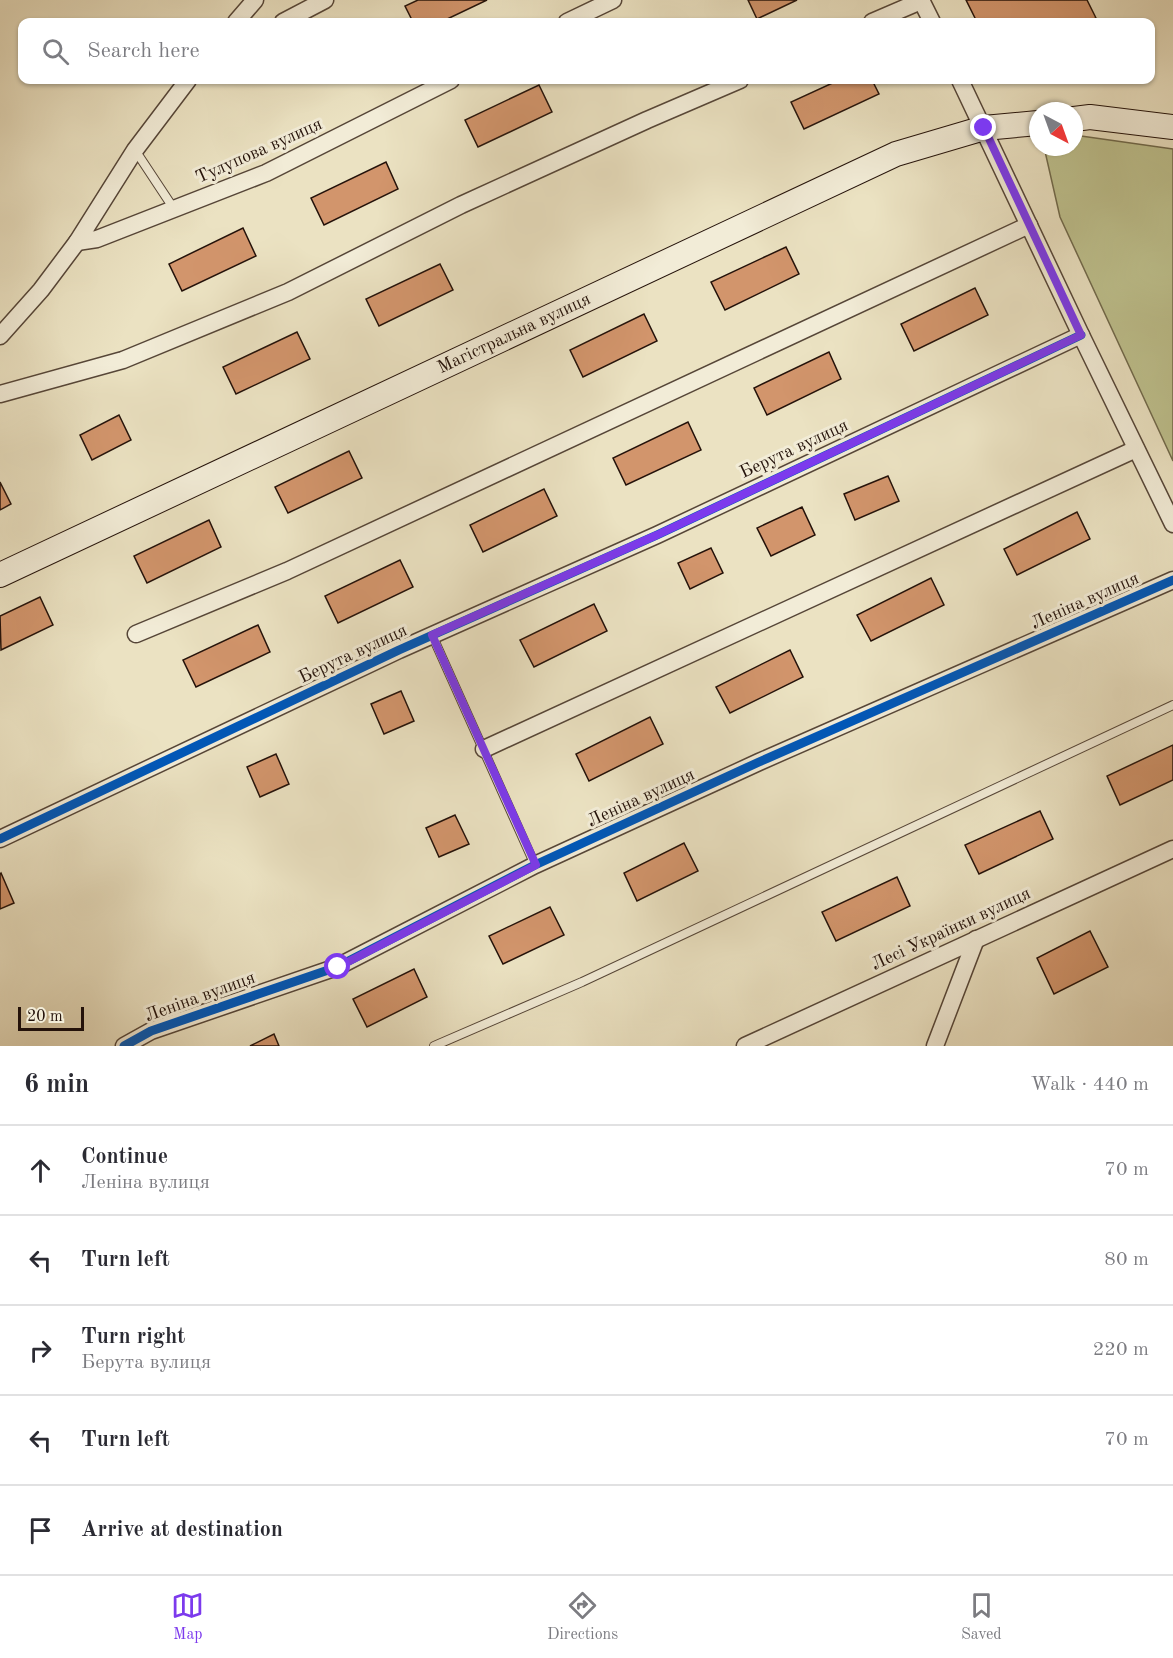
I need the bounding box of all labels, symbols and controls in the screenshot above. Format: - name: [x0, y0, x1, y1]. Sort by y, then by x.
- search box: [18, 18, 1155, 84]
- icon: search: [39, 35, 72, 68]
- text: Search here: [87, 40, 200, 62]
- north arrow: [1029, 102, 1083, 156]
- route end: [970, 114, 996, 140]
- street label: Тулупова вулиця: [193, 115, 325, 187]
- street label: Магістральна вулиця: [435, 290, 593, 377]
- street label: Берута вулиця: [737, 416, 851, 482]
- street label: Леніна вулиця: [1028, 569, 1142, 633]
- street label: Берута вулиця: [296, 621, 410, 687]
- street label: Леніна вулиця: [585, 765, 697, 831]
- street label: Лесі Українки вулиця: [869, 884, 1033, 974]
- route start: [324, 953, 350, 979]
- street label: Леніна вулиця: [142, 969, 258, 1025]
- scale bar: [18, 1004, 84, 1032]
- text: 20 m: [27, 1009, 63, 1025]
- text: 6 min: [24, 1072, 89, 1098]
- text: Walk · 440 m: [1030, 1075, 1149, 1095]
- text: Continue: [81, 1146, 168, 1168]
- icon: ahead: [24, 1154, 57, 1187]
- text: 70 m: [1104, 1160, 1149, 1180]
- text: Леніна вулиця: [81, 1173, 210, 1193]
- icon: left: [24, 1244, 57, 1277]
- text: Turn left: [81, 1249, 170, 1271]
- text: 80 m: [1104, 1250, 1149, 1270]
- text: Turn right: [81, 1326, 185, 1348]
- icon: right: [24, 1334, 57, 1367]
- text: 220 m: [1093, 1340, 1149, 1360]
- text: Берута вулиця: [81, 1353, 211, 1373]
- icon: left: [24, 1424, 57, 1457]
- text: Turn left: [81, 1429, 170, 1451]
- text: 70 m: [1104, 1430, 1149, 1450]
- icon: arrive: [24, 1514, 57, 1547]
- text: Arrive at destination: [81, 1519, 283, 1541]
- tab: Map: [171, 1589, 204, 1645]
- tab: Directions: [547, 1589, 618, 1645]
- tab: Saved: [961, 1589, 1002, 1645]

